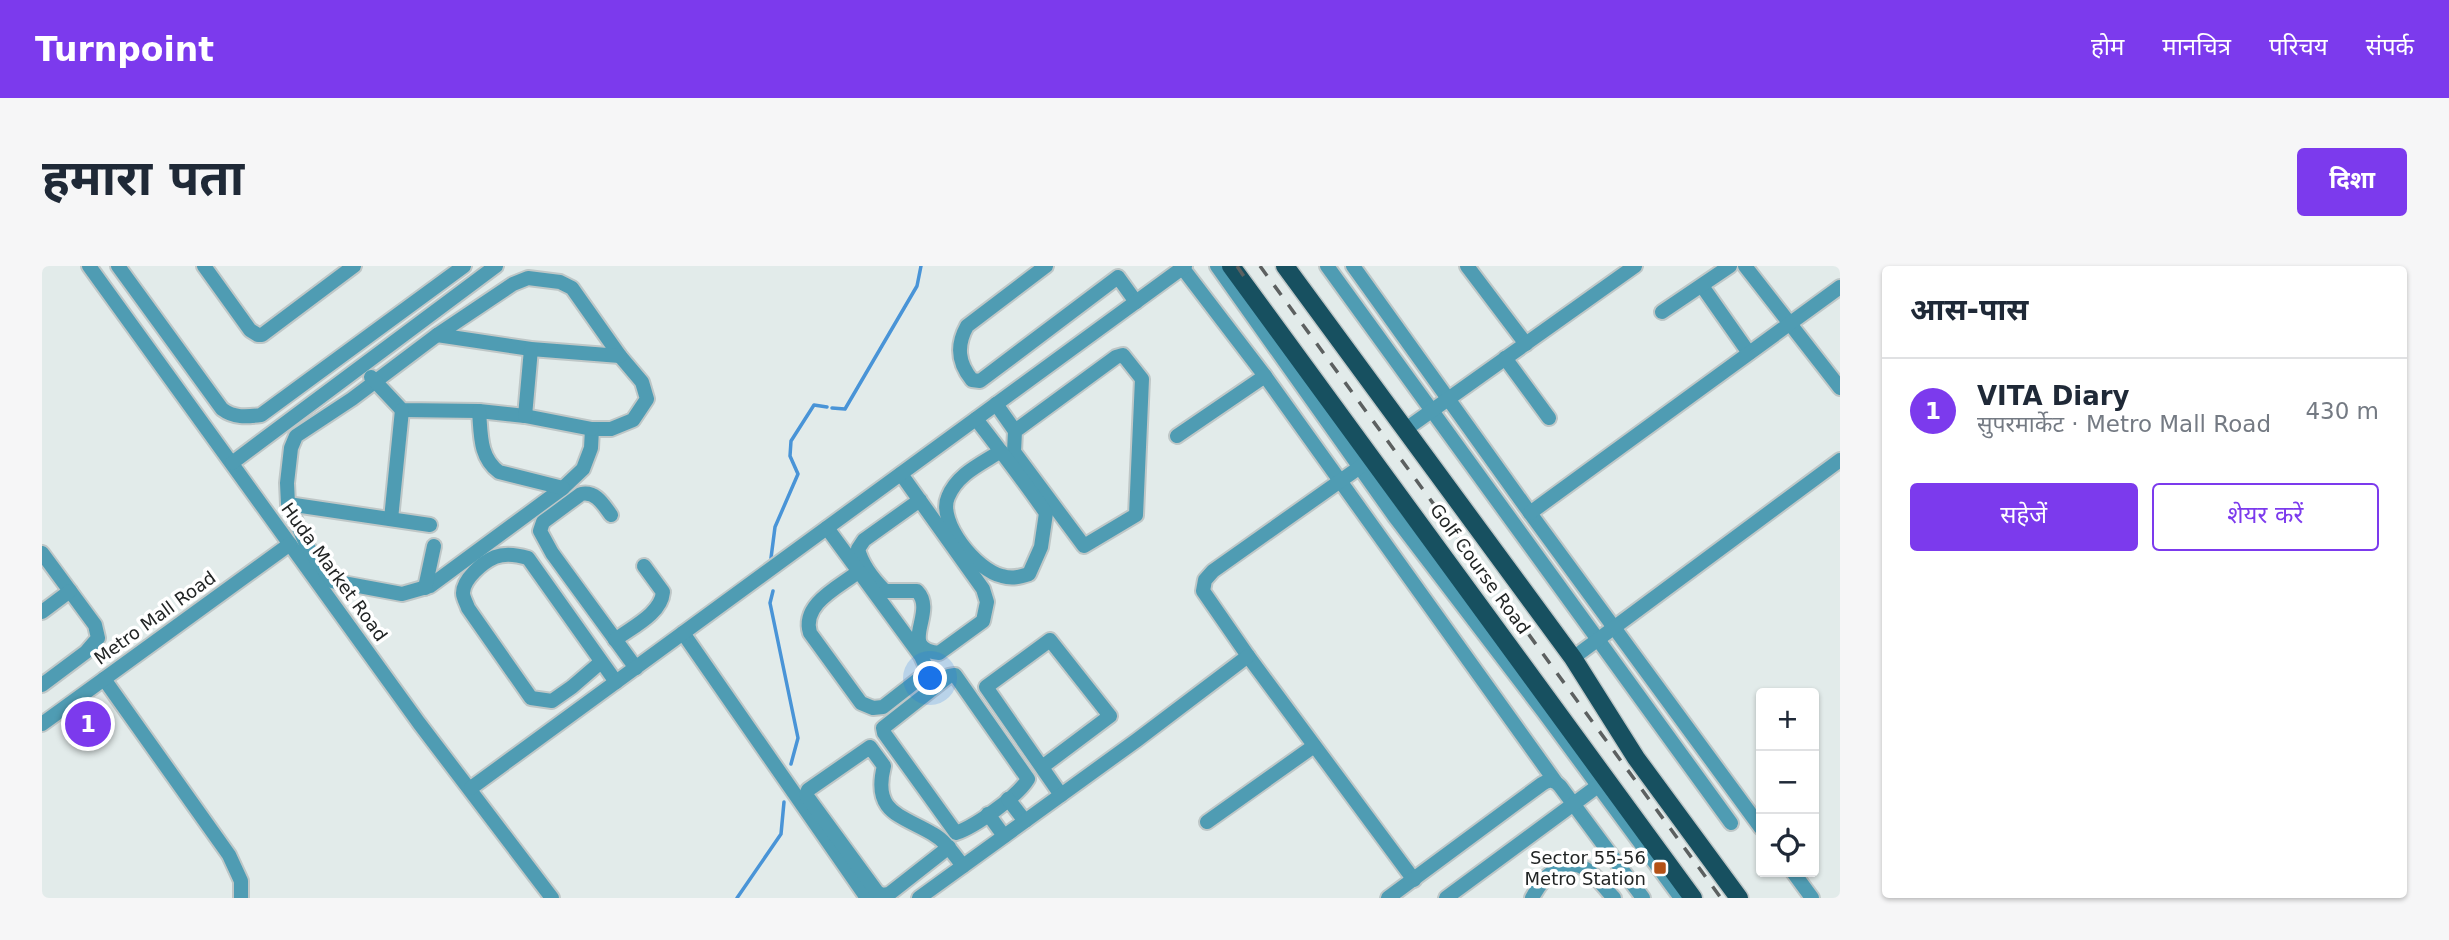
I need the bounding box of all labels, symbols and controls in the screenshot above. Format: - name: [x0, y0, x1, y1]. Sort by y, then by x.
- text: Turnpoint: [35, 30, 214, 69]
- text: होम: [2091, 33, 2124, 61]
- text: मानचित्र: [2162, 33, 2231, 61]
- text: परिचय: [2269, 33, 2328, 61]
- text: संपर्क: [2366, 33, 2414, 61]
- button: दिशा: [2297, 148, 2407, 216]
- text: हमारा पता: [42, 150, 244, 207]
- text: आस-पास: [1910, 292, 2028, 327]
- text: VITA Diary: [1977, 381, 2130, 411]
- text: 1: [1925, 398, 1941, 424]
- text: 430 m: [2305, 398, 2379, 424]
- text: सुपरमार्केट · Metro Mall Road: [1977, 411, 2271, 437]
- button: सहेजें: [1910, 483, 2138, 551]
- button: शेयर करें: [2152, 483, 2379, 551]
- street label: Huda Market Road: [277, 498, 392, 645]
- street label: Golf Course Road: [1426, 500, 1535, 638]
- street label: Metro Mall Road: [90, 567, 219, 669]
- your location: [913, 661, 947, 695]
- map controls: [1756, 688, 1819, 877]
- button: +: [1756, 688, 1819, 751]
- pin: 1: [65, 698, 111, 750]
- button: −: [1756, 751, 1819, 814]
- button: locate: [1756, 814, 1819, 877]
- place label: Sector 55-56 Metro Station: [1525, 847, 1646, 889]
- marker: Sector 55-56 Metro Station: [1652, 860, 1668, 876]

